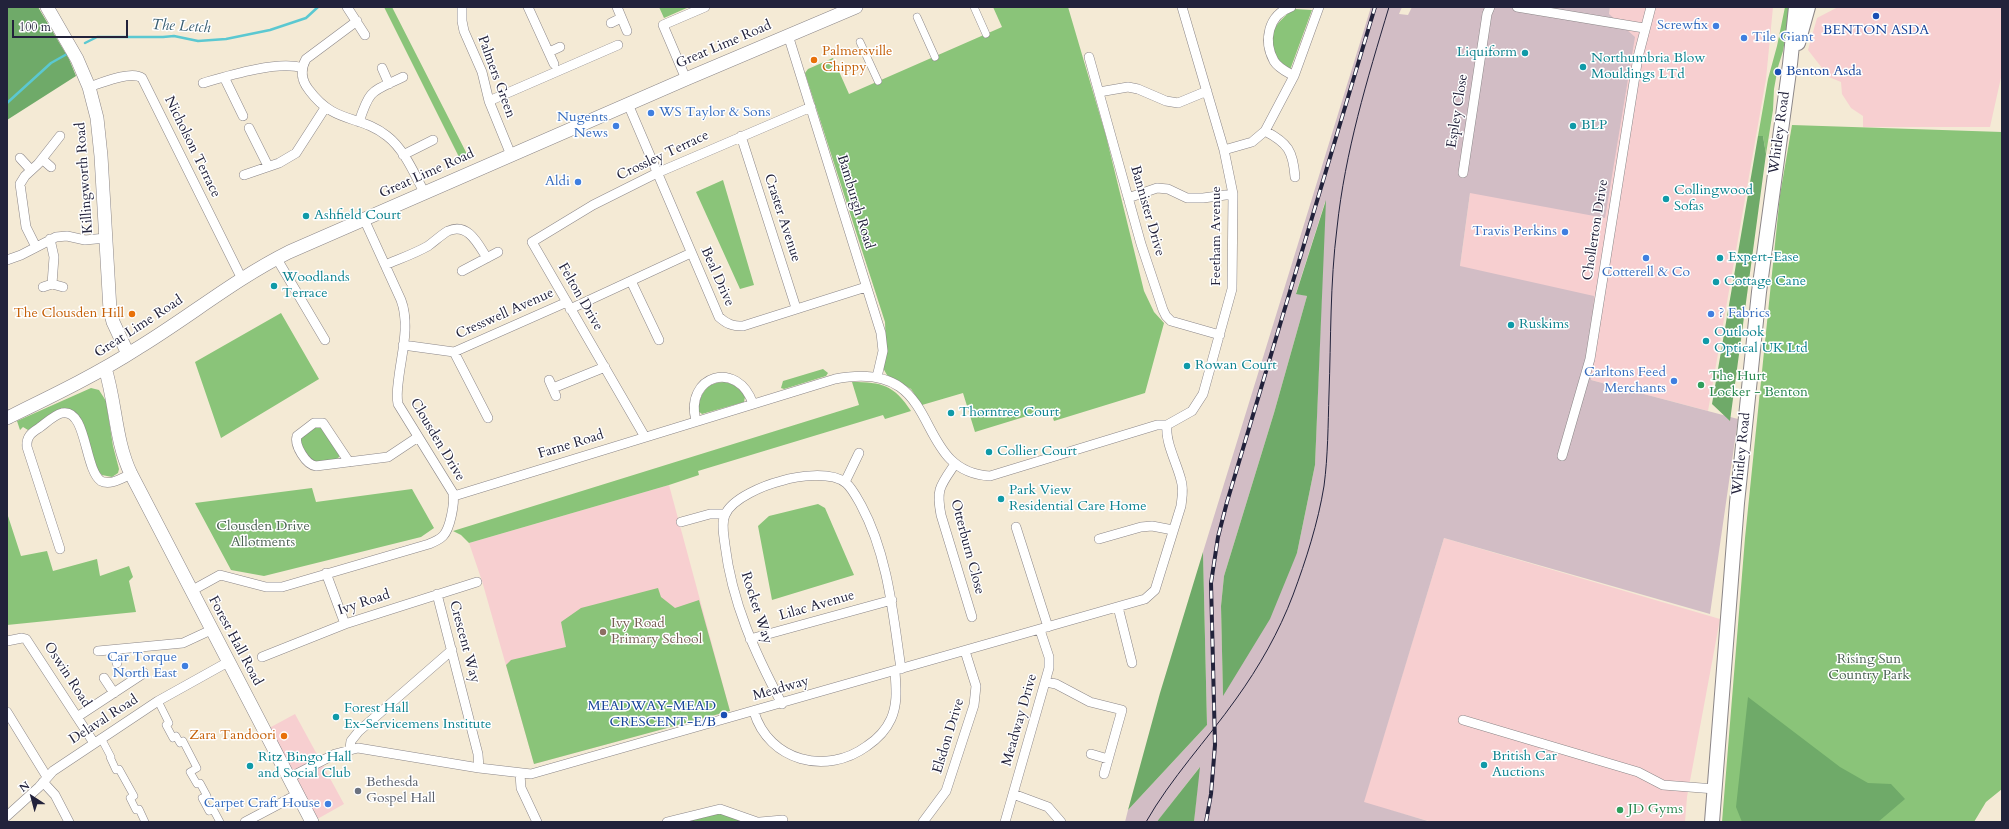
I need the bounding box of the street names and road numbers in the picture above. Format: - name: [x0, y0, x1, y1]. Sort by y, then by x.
- street label: Great Lime Road: [674, 17, 774, 73]
- street label: Palmers Green: [473, 33, 519, 121]
- street label: Espley Close: [1444, 73, 1472, 149]
- street label: Whitley Road: [1766, 91, 1794, 175]
- street label: Nicholson Terrace: [160, 94, 224, 200]
- street label: Killingworth Road: [73, 122, 97, 234]
- street label: Crossley Terrace: [614, 127, 712, 185]
- street label: Great Lime Road: [377, 146, 477, 202]
- street label: Bamburgh Road: [833, 153, 877, 251]
- street label: Bannister Drive: [1126, 164, 1168, 258]
- street label: Craster Avenue: [760, 172, 804, 264]
- street label: Chollerton Drive: [1580, 178, 1612, 282]
- street label: Feetham Avenue: [1209, 186, 1225, 286]
- street label: Beal Drive: [696, 245, 738, 309]
- street label: Felton Drive: [554, 260, 606, 334]
- street label: Cresswell Avenue: [453, 285, 557, 343]
- street label: Great Lime Road: [92, 292, 186, 362]
- street label: Clousden Drive: [406, 396, 468, 484]
- street label: Whitley Road: [1729, 412, 1755, 496]
- street label: Farne Road: [536, 427, 606, 463]
- street label: Otterburn Close: [946, 498, 988, 596]
- street label: Rocket Way: [736, 570, 776, 646]
- street label: Ivy Road: [336, 587, 392, 619]
- street label: Lilac Avenue: [777, 587, 857, 625]
- street label: Forest Hall Road: [204, 593, 266, 689]
- street label: Crescent Way: [445, 599, 483, 685]
- street label: Oswin Road: [40, 639, 94, 711]
- street label: Meadway Drive: [999, 672, 1041, 768]
- street label: Meadway: [751, 673, 811, 705]
- street label: Delaval Road: [66, 692, 142, 748]
- street label: Elsdon Drive: [930, 696, 968, 776]

